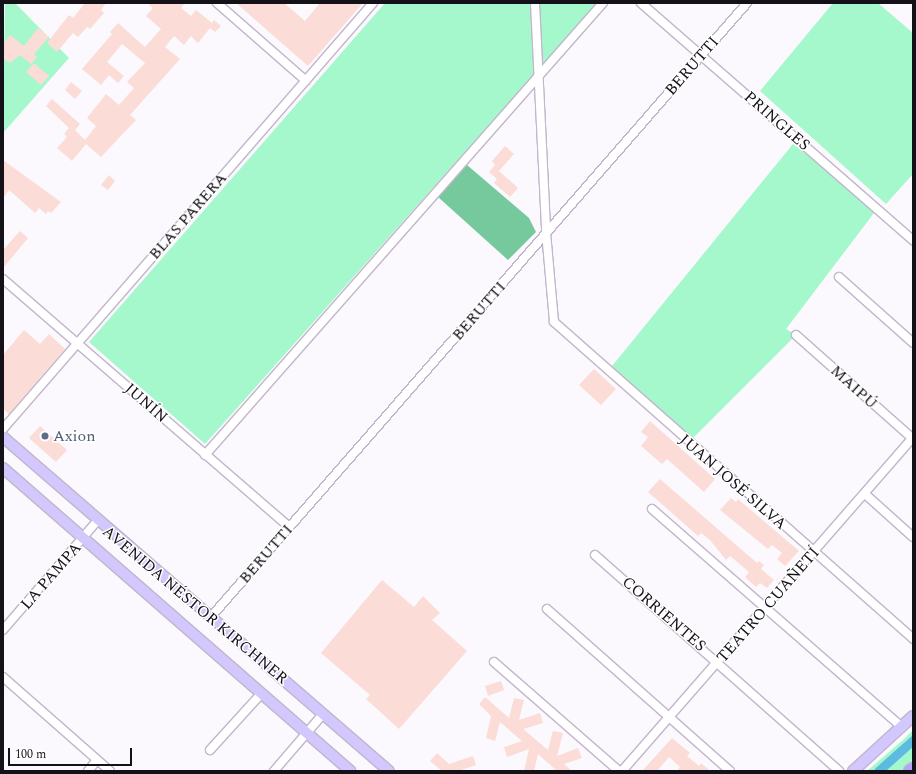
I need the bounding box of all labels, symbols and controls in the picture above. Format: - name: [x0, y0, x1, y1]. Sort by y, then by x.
- street label: BERUTTI: [661, 32, 723, 100]
- street label: PRINGLES: [740, 87, 814, 155]
- street label: BLAS PARERA: [145, 168, 231, 264]
- street label: BERUTTI: [448, 277, 510, 345]
- street label: MAIPÚ: [827, 361, 881, 413]
- street label: JUNÍN: [121, 379, 171, 427]
- place label: Axion: [53, 426, 96, 446]
- street label: JUAN JOSÉ SILVA: [675, 430, 791, 534]
- marker: Axion: [40, 431, 50, 441]
- street label: BERUTTI: [235, 520, 297, 588]
- street label: AVENIDA NÉSTOR KIRCHNER: [98, 522, 292, 688]
- street label: LA PAMPA: [17, 538, 85, 614]
- street label: TEATRO CUAÑETÍ: [713, 543, 823, 667]
- street label: CORRIENTES: [618, 572, 710, 656]
- scale bar: [10, 740, 134, 766]
- text: 100 m: [15, 745, 46, 764]

